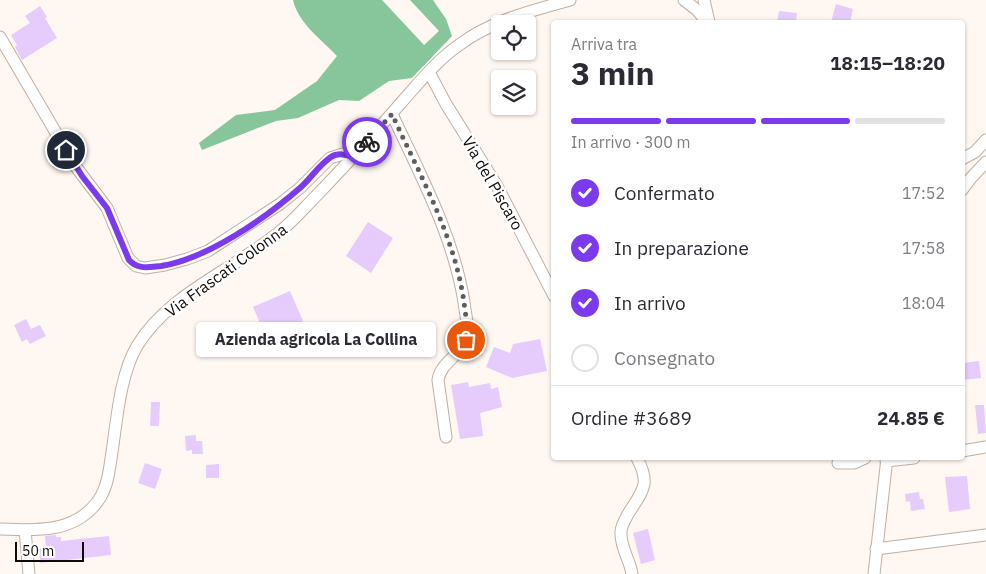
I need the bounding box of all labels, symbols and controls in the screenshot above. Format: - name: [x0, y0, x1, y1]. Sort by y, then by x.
- map controls: [491, 15, 536, 115]
- button: locate: [491, 15, 536, 60]
- text: Arriva tra: [571, 34, 637, 54]
- text: 18:15–18:20: [830, 51, 945, 75]
- text: 3 min: [571, 52, 655, 94]
- button: layers: [491, 70, 536, 115]
- courier: [342, 117, 392, 167]
- icon: bike: [353, 128, 381, 156]
- pin: [45, 129, 87, 171]
- street label: Via del Piscaro: [458, 132, 528, 234]
- text: In arrivo · 300 m: [571, 132, 691, 152]
- icon: home: [52, 136, 80, 164]
- icon: check: [571, 179, 599, 207]
- text: Confermato: [614, 181, 715, 205]
- text: 17:52: [902, 183, 945, 203]
- street label: Via Frascati Colonna: [161, 219, 291, 321]
- icon: check: [571, 234, 599, 262]
- text: In preparazione: [614, 236, 749, 260]
- text: 17:58: [902, 238, 945, 258]
- icon: check: [571, 289, 599, 317]
- text: In arrivo: [614, 291, 686, 315]
- text: 18:04: [902, 293, 945, 313]
- pin: [445, 319, 487, 361]
- callout: Azienda agricola La Collina: [196, 322, 436, 358]
- icon: bag: [452, 326, 480, 354]
- text: Azienda agricola La Collina: [215, 329, 417, 349]
- text: Consegnato: [614, 346, 715, 370]
- text: Ordine #3689: [571, 406, 692, 430]
- text: 24.85 €: [877, 406, 945, 430]
- scale bar: [15, 539, 84, 562]
- text: 50 m: [22, 542, 54, 560]

